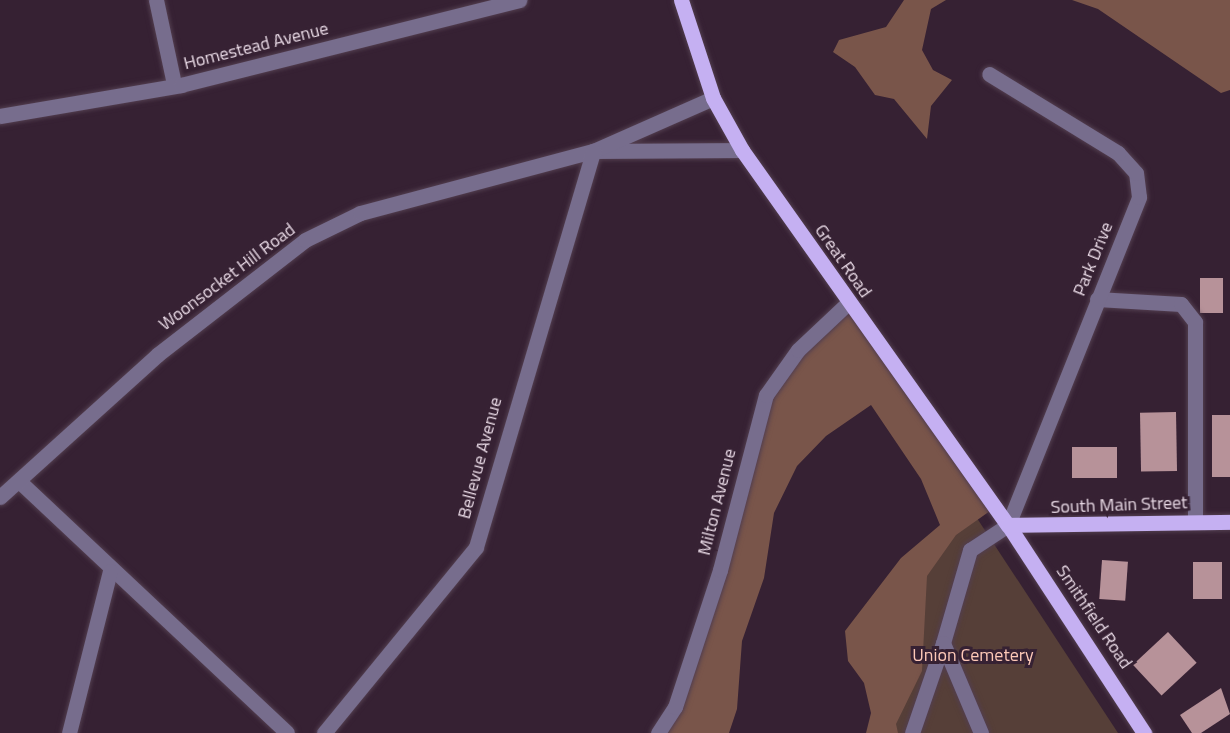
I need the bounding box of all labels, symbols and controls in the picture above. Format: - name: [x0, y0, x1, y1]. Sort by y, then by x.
- street label: Homestead Avenue: [181, 18, 331, 74]
- street label: Woonsocket Hill Road: [155, 219, 299, 335]
- street label: Park Drive: [1068, 219, 1118, 299]
- street label: Great Road: [810, 220, 876, 302]
- street label: Bellevue Avenue: [453, 395, 507, 521]
- street label: Milton Avenue: [693, 447, 741, 557]
- street label: South Main Street: [1050, 492, 1188, 518]
- street label: Smithfield Road: [1051, 561, 1137, 673]
- park label: Union Cemetery: [912, 644, 1034, 666]

